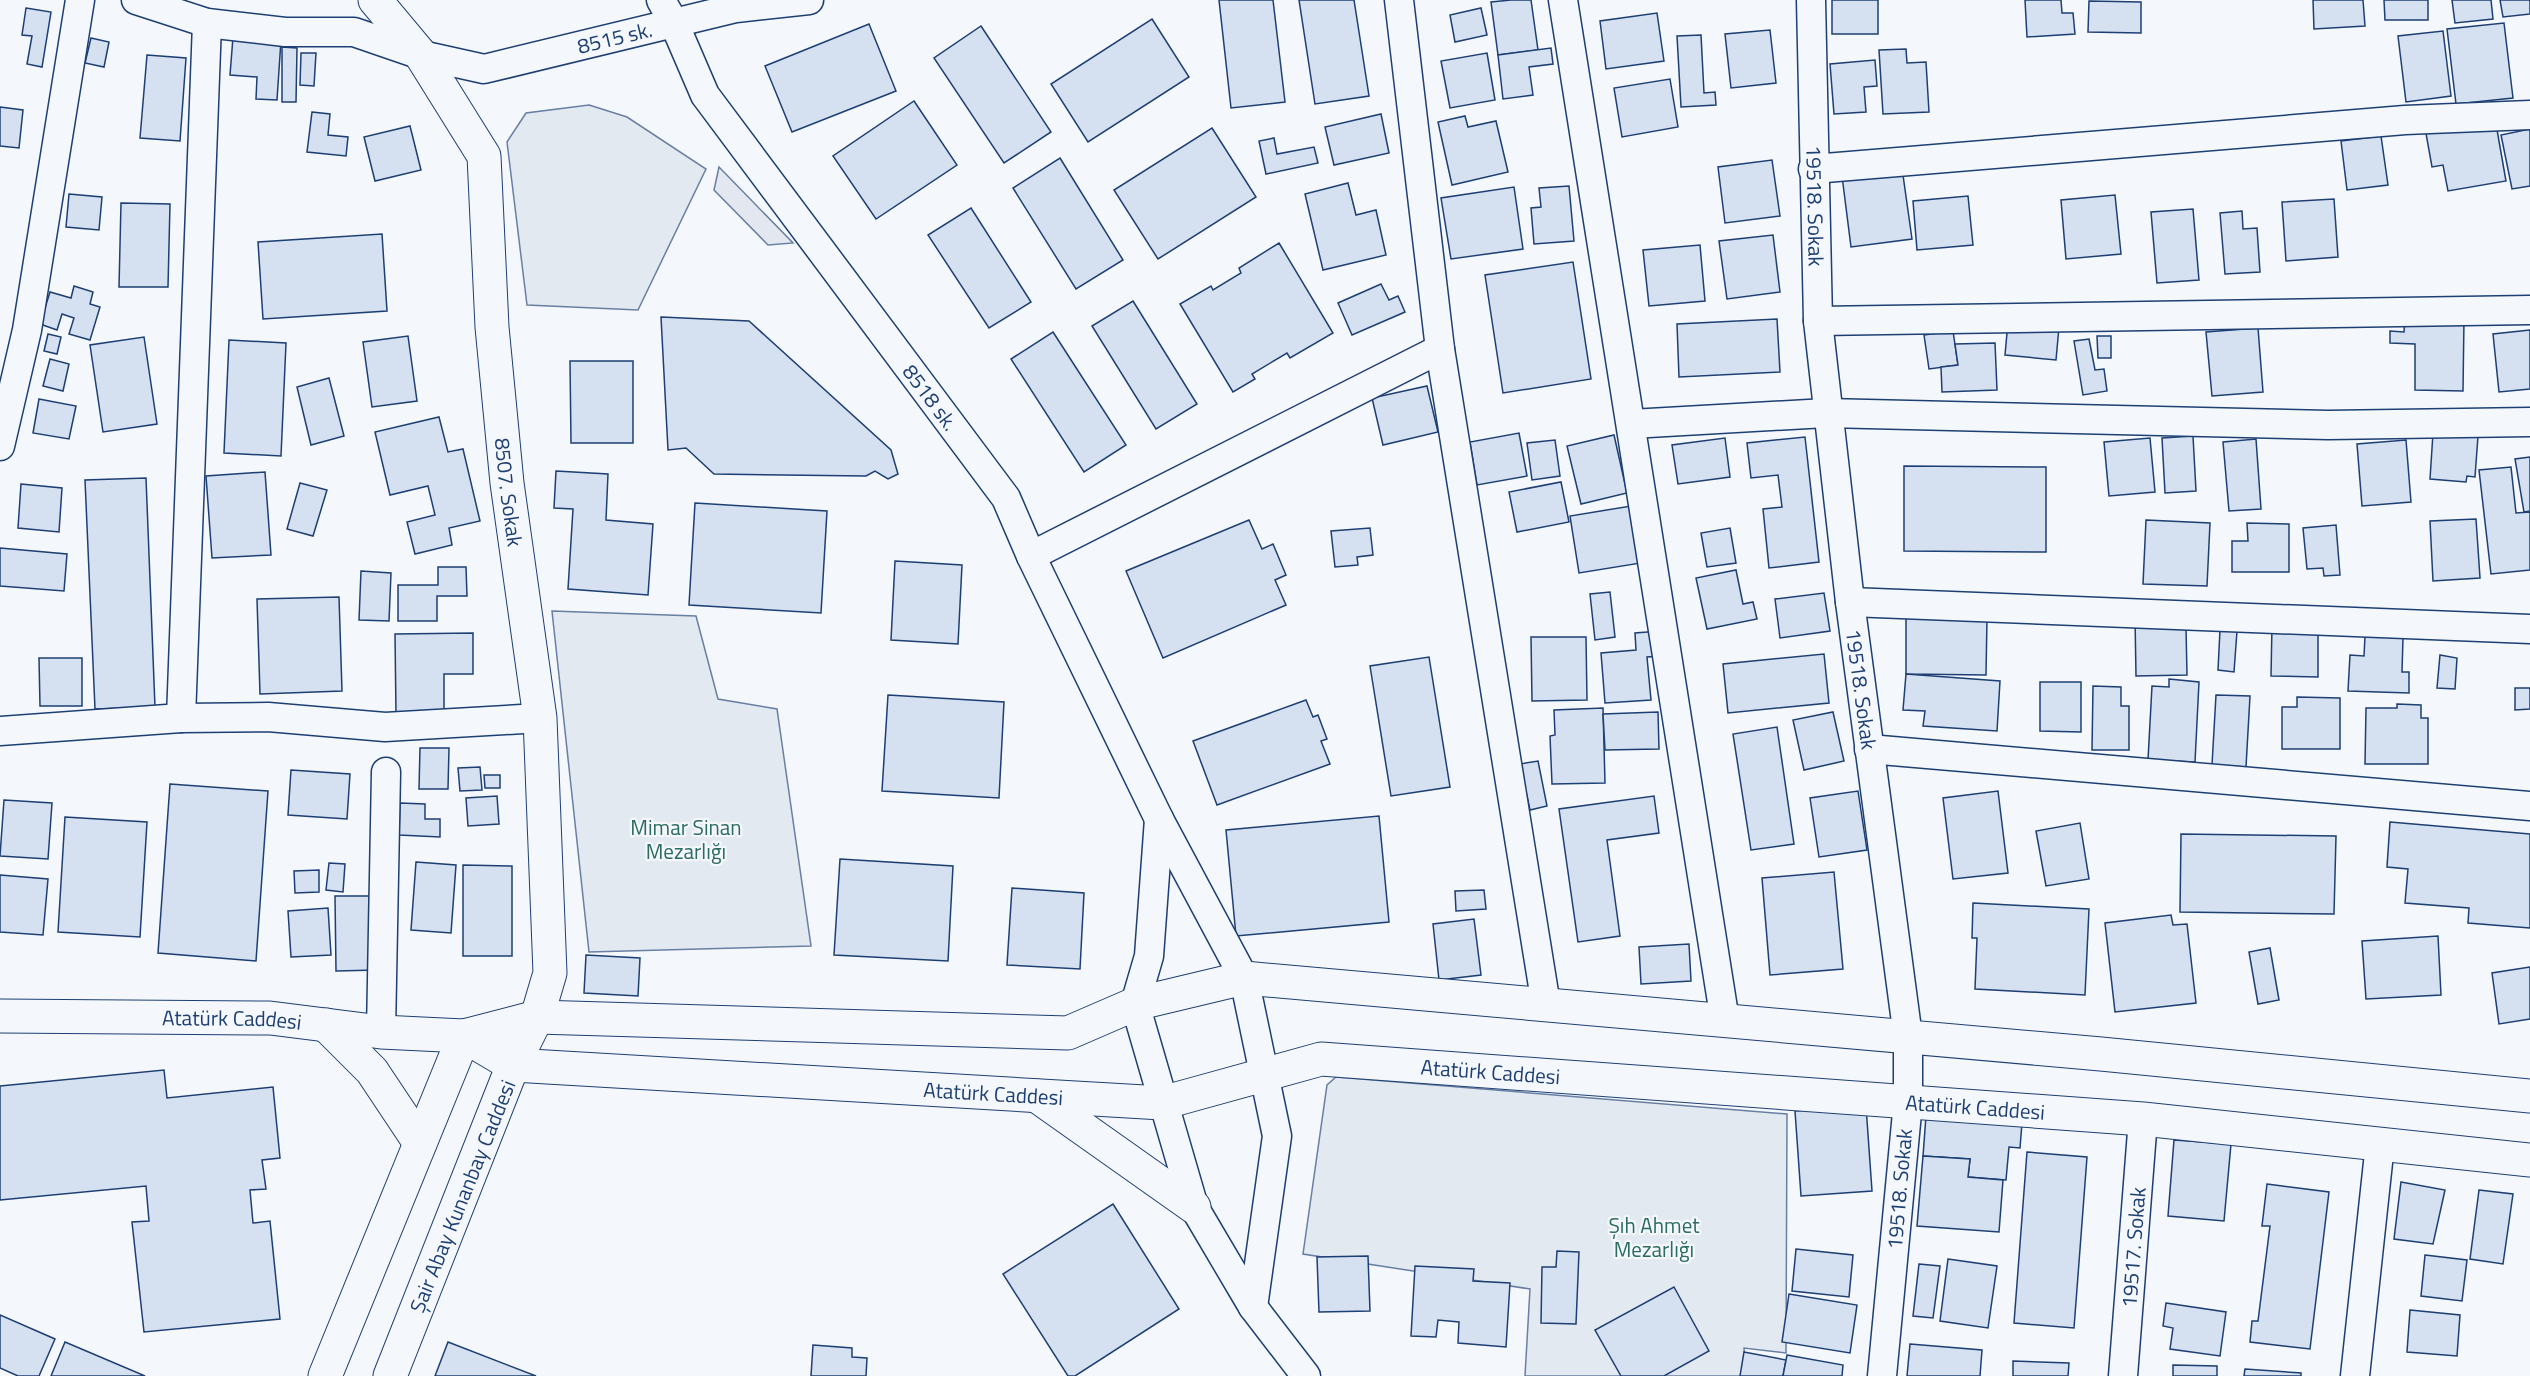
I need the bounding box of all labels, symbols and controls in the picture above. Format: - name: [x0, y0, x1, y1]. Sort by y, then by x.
- street label: 8515 sk.: [574, 13, 655, 62]
- street label: 19518. Sokak: [1798, 145, 1833, 267]
- street label: 8518 sk.: [895, 357, 966, 437]
- street label: 8507. Sokak: [487, 436, 532, 549]
- street label: 19518. Sokak: [1838, 627, 1886, 751]
- park label: Mimar Sinan Mezarlığı: [630, 811, 742, 867]
- street label: Atatürk Caddesi: [162, 1001, 304, 1038]
- street label: Atatürk Caddesi: [1420, 1050, 1561, 1092]
- street label: Atatürk Caddesi: [923, 1073, 1064, 1113]
- street label: Şair Abay Kunanbay Caddesi: [401, 1075, 523, 1317]
- street label: Atatürk Caddesi: [1904, 1086, 2046, 1128]
- street label: 19518. Sokak: [1878, 1127, 1920, 1251]
- street label: 19517. Sokak: [2112, 1186, 2154, 1309]
- park label: Şıh Ahmet Mezarlığı: [1608, 1209, 1700, 1265]

